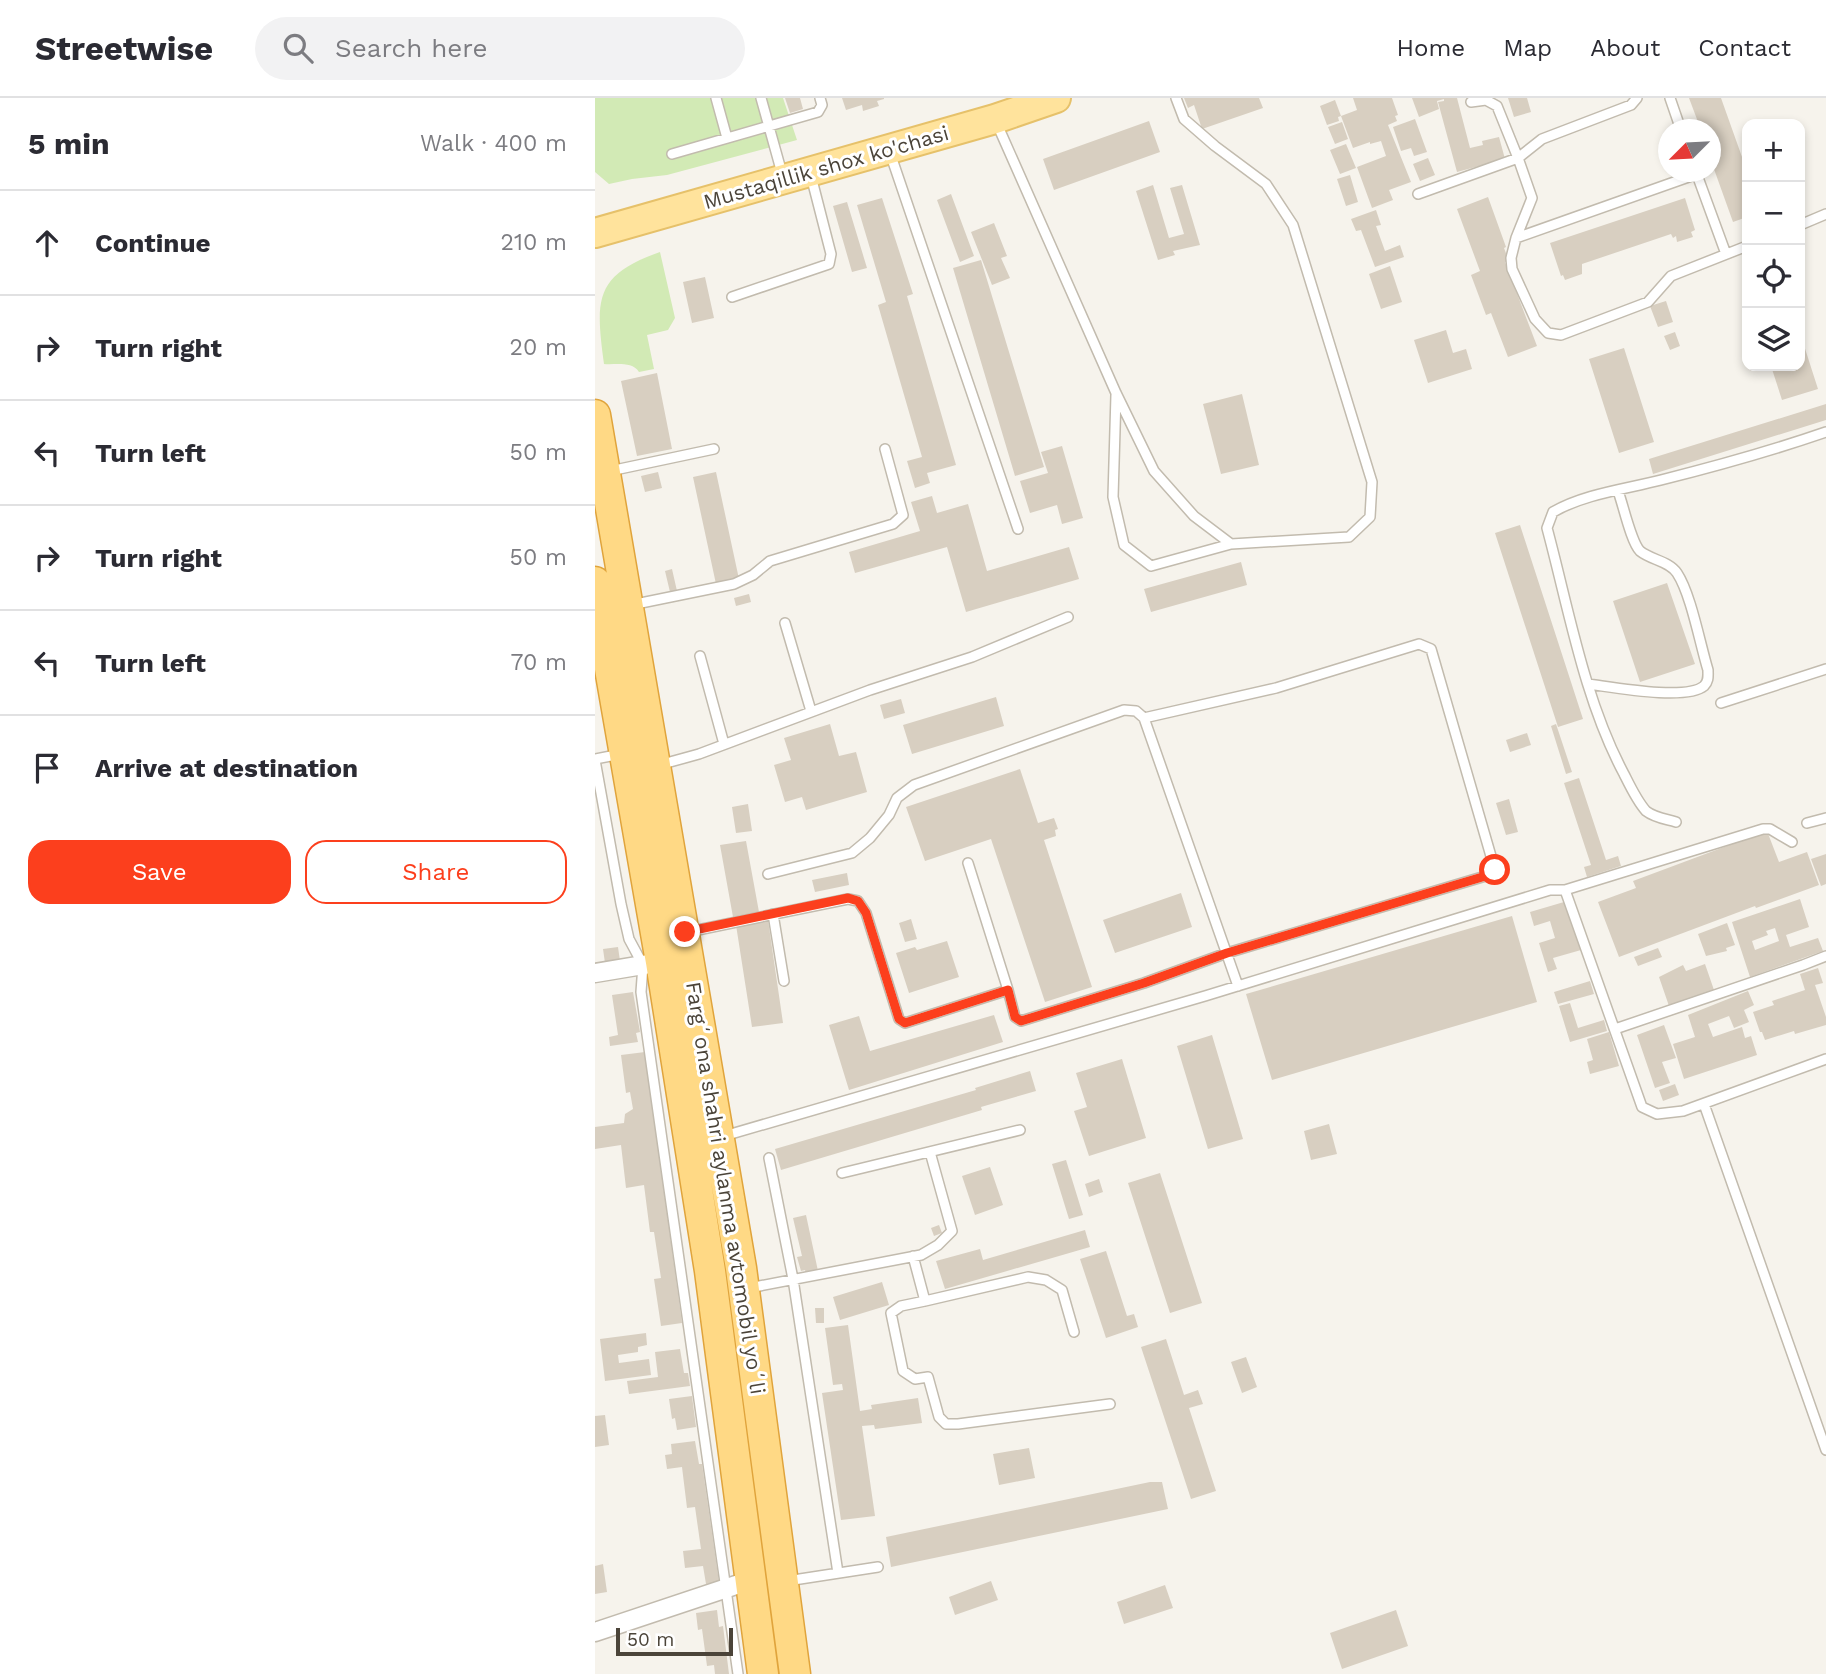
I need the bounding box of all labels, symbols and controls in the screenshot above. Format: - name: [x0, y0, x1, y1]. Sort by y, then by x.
- search box: [255, 17, 745, 80]
- text: Streetwise: [35, 29, 213, 68]
- icon: search: [279, 29, 317, 67]
- text: Search here: [335, 33, 487, 63]
- text: Home: [1397, 34, 1465, 62]
- text: Map: [1503, 34, 1552, 62]
- text: About: [1590, 34, 1660, 62]
- text: Contact: [1698, 34, 1791, 62]
- north arrow: [1658, 119, 1721, 182]
- map controls: [1742, 119, 1805, 371]
- button: +: [1742, 119, 1805, 182]
- street label: Mustaqillik shox ko'chasi: [700, 120, 952, 214]
- text: 5 min: [28, 126, 110, 161]
- text: Walk · 400 m: [420, 130, 567, 157]
- button: −: [1742, 182, 1805, 245]
- icon: ahead: [28, 224, 66, 262]
- text: Continue: [95, 228, 211, 258]
- text: 210 m: [501, 229, 567, 256]
- button: locate: [1742, 245, 1805, 308]
- button: layers: [1742, 308, 1805, 371]
- icon: right: [28, 329, 66, 367]
- text: Turn right: [95, 333, 222, 363]
- text: 20 m: [510, 334, 567, 361]
- icon: left: [28, 434, 66, 472]
- text: Turn left: [95, 438, 206, 468]
- text: 50 m: [510, 439, 567, 466]
- icon: right: [28, 539, 66, 577]
- text: Turn right: [95, 543, 222, 573]
- text: 50 m: [510, 544, 567, 571]
- icon: left: [28, 644, 66, 682]
- text: Turn left: [95, 648, 206, 678]
- text: 70 m: [510, 649, 567, 676]
- icon: arrive: [28, 749, 66, 787]
- text: Arrive at destination: [95, 753, 358, 783]
- button: Save: [28, 840, 291, 904]
- button: Share: [305, 840, 567, 904]
- route start: [1479, 854, 1510, 885]
- route end: [669, 916, 700, 947]
- street label: Fargʻona shahri aylanma avtomobil yoʻli: [681, 980, 771, 1396]
- scale bar: [616, 1625, 733, 1657]
- text: 50 m: [627, 1628, 674, 1651]

